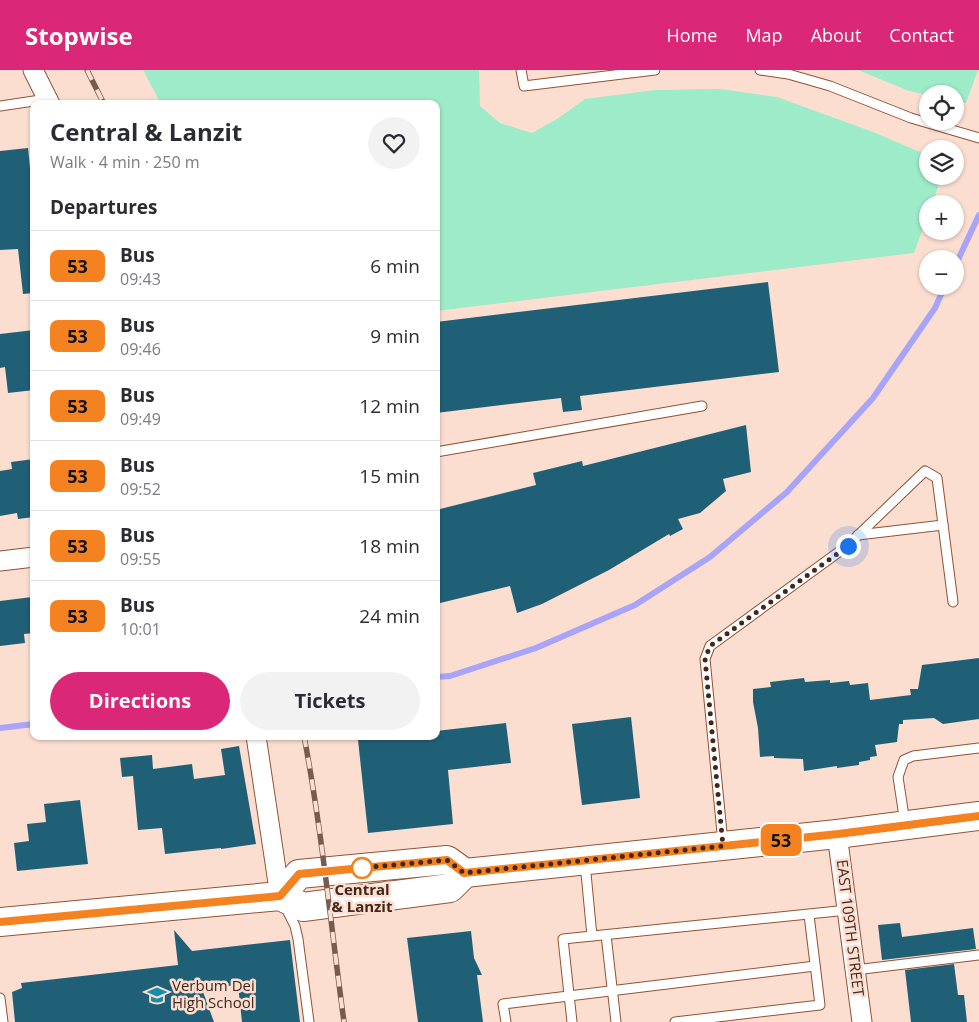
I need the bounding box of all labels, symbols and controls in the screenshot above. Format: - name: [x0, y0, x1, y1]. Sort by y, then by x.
- text: Stopwise: [25, 19, 133, 52]
- text: Home: [667, 23, 717, 47]
- text: Map: [745, 23, 783, 47]
- text: About: [811, 23, 861, 47]
- text: Contact: [889, 23, 954, 47]
- map controls: [919, 85, 964, 295]
- button: locate: [919, 85, 964, 130]
- text: Central & Lanzit: [50, 115, 242, 148]
- button: heart: [368, 117, 420, 169]
- button: layers: [919, 140, 964, 185]
- text: Walk · 4 min · 250 m: [50, 151, 200, 173]
- text: Departures: [50, 194, 157, 220]
- button: +: [919, 195, 964, 240]
- text: Bus: [120, 242, 155, 268]
- button: −: [919, 250, 964, 295]
- text: 6 min: [370, 253, 420, 279]
- text: 53: [67, 254, 88, 278]
- text: 09:43: [120, 268, 161, 290]
- text: Bus: [120, 312, 155, 338]
- text: 9 min: [370, 323, 420, 349]
- text: 53: [67, 324, 88, 348]
- text: 09:46: [120, 338, 161, 360]
- text: Bus: [120, 382, 155, 408]
- text: 12 min: [359, 393, 420, 419]
- text: 53: [67, 394, 88, 418]
- text: 09:49: [120, 408, 161, 430]
- text: Bus: [120, 452, 155, 478]
- text: 15 min: [359, 463, 420, 489]
- text: 53: [67, 464, 88, 488]
- text: 09:52: [120, 478, 161, 500]
- text: Bus: [120, 522, 155, 548]
- text: 18 min: [359, 533, 420, 559]
- text: 53: [67, 534, 88, 558]
- your location: [836, 534, 861, 559]
- text: 09:55: [120, 548, 161, 570]
- text: Bus: [120, 592, 155, 618]
- text: 24 min: [359, 603, 420, 629]
- text: 53: [67, 604, 88, 628]
- text: 10:01: [120, 618, 161, 640]
- button: Directions: [50, 672, 230, 730]
- button: Tickets: [240, 672, 420, 730]
- line badge: 53: [758, 824, 804, 856]
- text: 53: [771, 828, 791, 852]
- marker: Central & Lanzit: [351, 857, 373, 879]
- street label: EAST 109TH STREET: [833, 858, 869, 998]
- place label: Central & Lanzit: [332, 879, 393, 916]
- place label: Verbum Dei High School: [172, 975, 255, 1012]
- school or university icon: Verbum Dei High School: [146, 984, 168, 1006]

